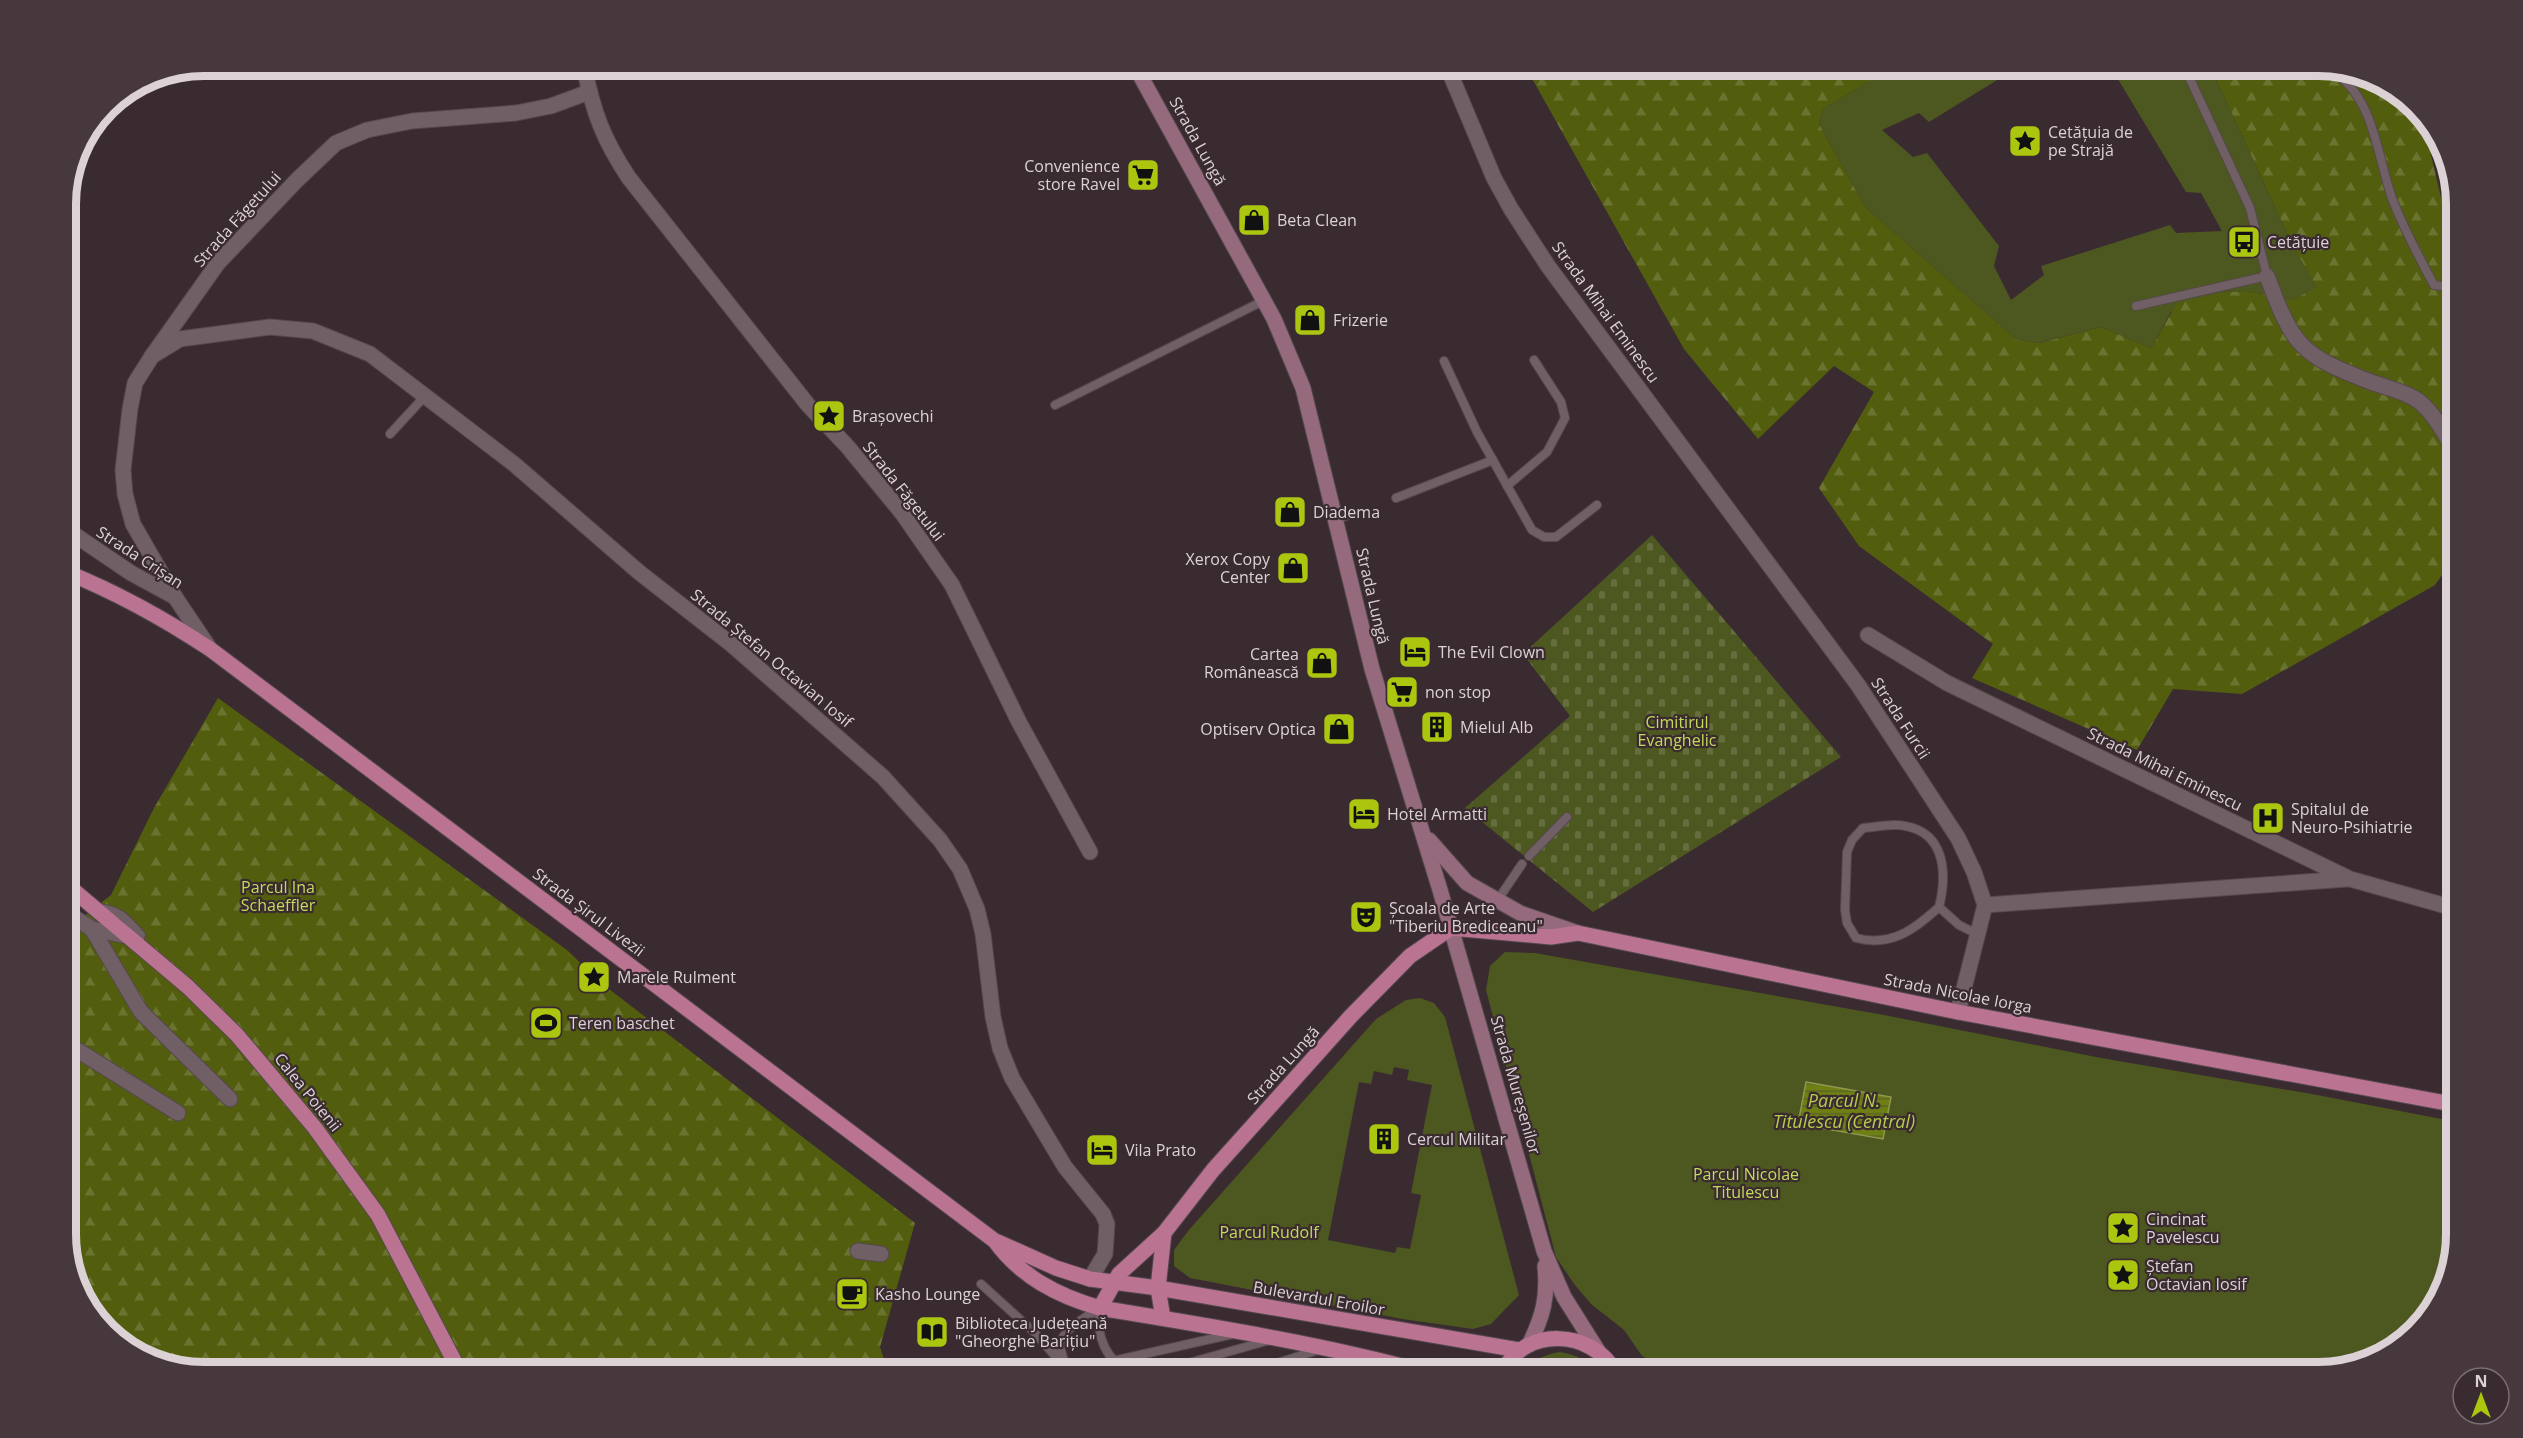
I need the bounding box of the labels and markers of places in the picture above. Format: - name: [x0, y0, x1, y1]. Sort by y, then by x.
- place label: Cetățuia de pe Strajă: [2048, 121, 2133, 161]
- place icon: Cetățuia de pe Strajă: [2007, 123, 2043, 159]
- place label: Convenience store Ravel: [1024, 155, 1120, 195]
- supermarket icon: Convenience store Ravel: [1125, 157, 1161, 193]
- shop icon: Beta Clean: [1236, 202, 1272, 238]
- place label: Beta Clean: [1277, 209, 1357, 231]
- bus stop icon: Cetățuie: [2226, 224, 2262, 260]
- place label: Cetățuie: [2267, 231, 2329, 253]
- shop icon: Frizerie: [1292, 302, 1328, 338]
- place label: Frizerie: [1333, 309, 1388, 331]
- place icon: Brașovechi: [811, 398, 847, 434]
- place label: Brașovechi: [852, 405, 934, 427]
- shop icon: Diadema: [1272, 494, 1308, 530]
- place label: Diadema: [1313, 501, 1380, 523]
- place label: Xerox Copy Center: [1186, 548, 1271, 588]
- shop icon: Xerox Copy Center: [1275, 550, 1311, 586]
- hotel icon: The Evil Clown: [1397, 634, 1433, 670]
- place label: The Evil Clown: [1438, 641, 1545, 663]
- place label: Cartea Românească: [1204, 643, 1299, 683]
- shop icon: Cartea Românească: [1304, 645, 1340, 681]
- supermarket icon: non stop: [1384, 674, 1420, 710]
- place label: non stop: [1425, 681, 1491, 703]
- building icon: Mielul Alb: [1419, 709, 1455, 745]
- shop icon: Optiserv Optica: [1321, 711, 1357, 747]
- place label: Mielul Alb: [1460, 716, 1533, 738]
- place label: Optiserv Optica: [1200, 718, 1316, 740]
- hotel icon: Hotel Armatti: [1346, 796, 1382, 832]
- place label: Spitalul de Neuro-Psihiatrie: [2291, 798, 2412, 838]
- hospital icon: Spitalul de Neuro-Psihiatrie: [2250, 800, 2286, 836]
- place label: Hotel Armatti: [1387, 803, 1487, 825]
- place label: Școala de Arte "Tiberiu Brediceanu": [1389, 897, 1543, 937]
- theatre icon: Școala de Arte "Tiberiu Brediceanu": [1348, 899, 1384, 935]
- place icon: Marele Rulment: [576, 959, 612, 995]
- place label: Marele Rulment: [617, 966, 736, 988]
- sports icon: Teren baschet: [528, 1005, 564, 1041]
- place label: Teren baschet: [569, 1012, 675, 1034]
- building icon: Cercul Militar: [1366, 1121, 1402, 1157]
- place label: Cercul Militar: [1407, 1128, 1506, 1150]
- hotel icon: Vila Prato: [1084, 1132, 1120, 1168]
- place label: Vila Prato: [1125, 1139, 1196, 1161]
- place label: Cincinat Pavelescu: [2146, 1208, 2220, 1248]
- place icon: Cincinat Pavelescu: [2105, 1210, 2141, 1246]
- place label: Ștefan Octavian Iosif: [2146, 1255, 2248, 1295]
- place icon: Ștefan Octavian Iosif: [2105, 1257, 2141, 1293]
- cafe icon: Kasho Lounge: [834, 1276, 870, 1312]
- place label: Kasho Lounge: [875, 1283, 980, 1305]
- place label: Biblioteca Județeană "Gheorghe Barițiu": [955, 1312, 1107, 1352]
- library icon: Biblioteca Județeană "Gheorghe Barițiu": [914, 1314, 950, 1350]

